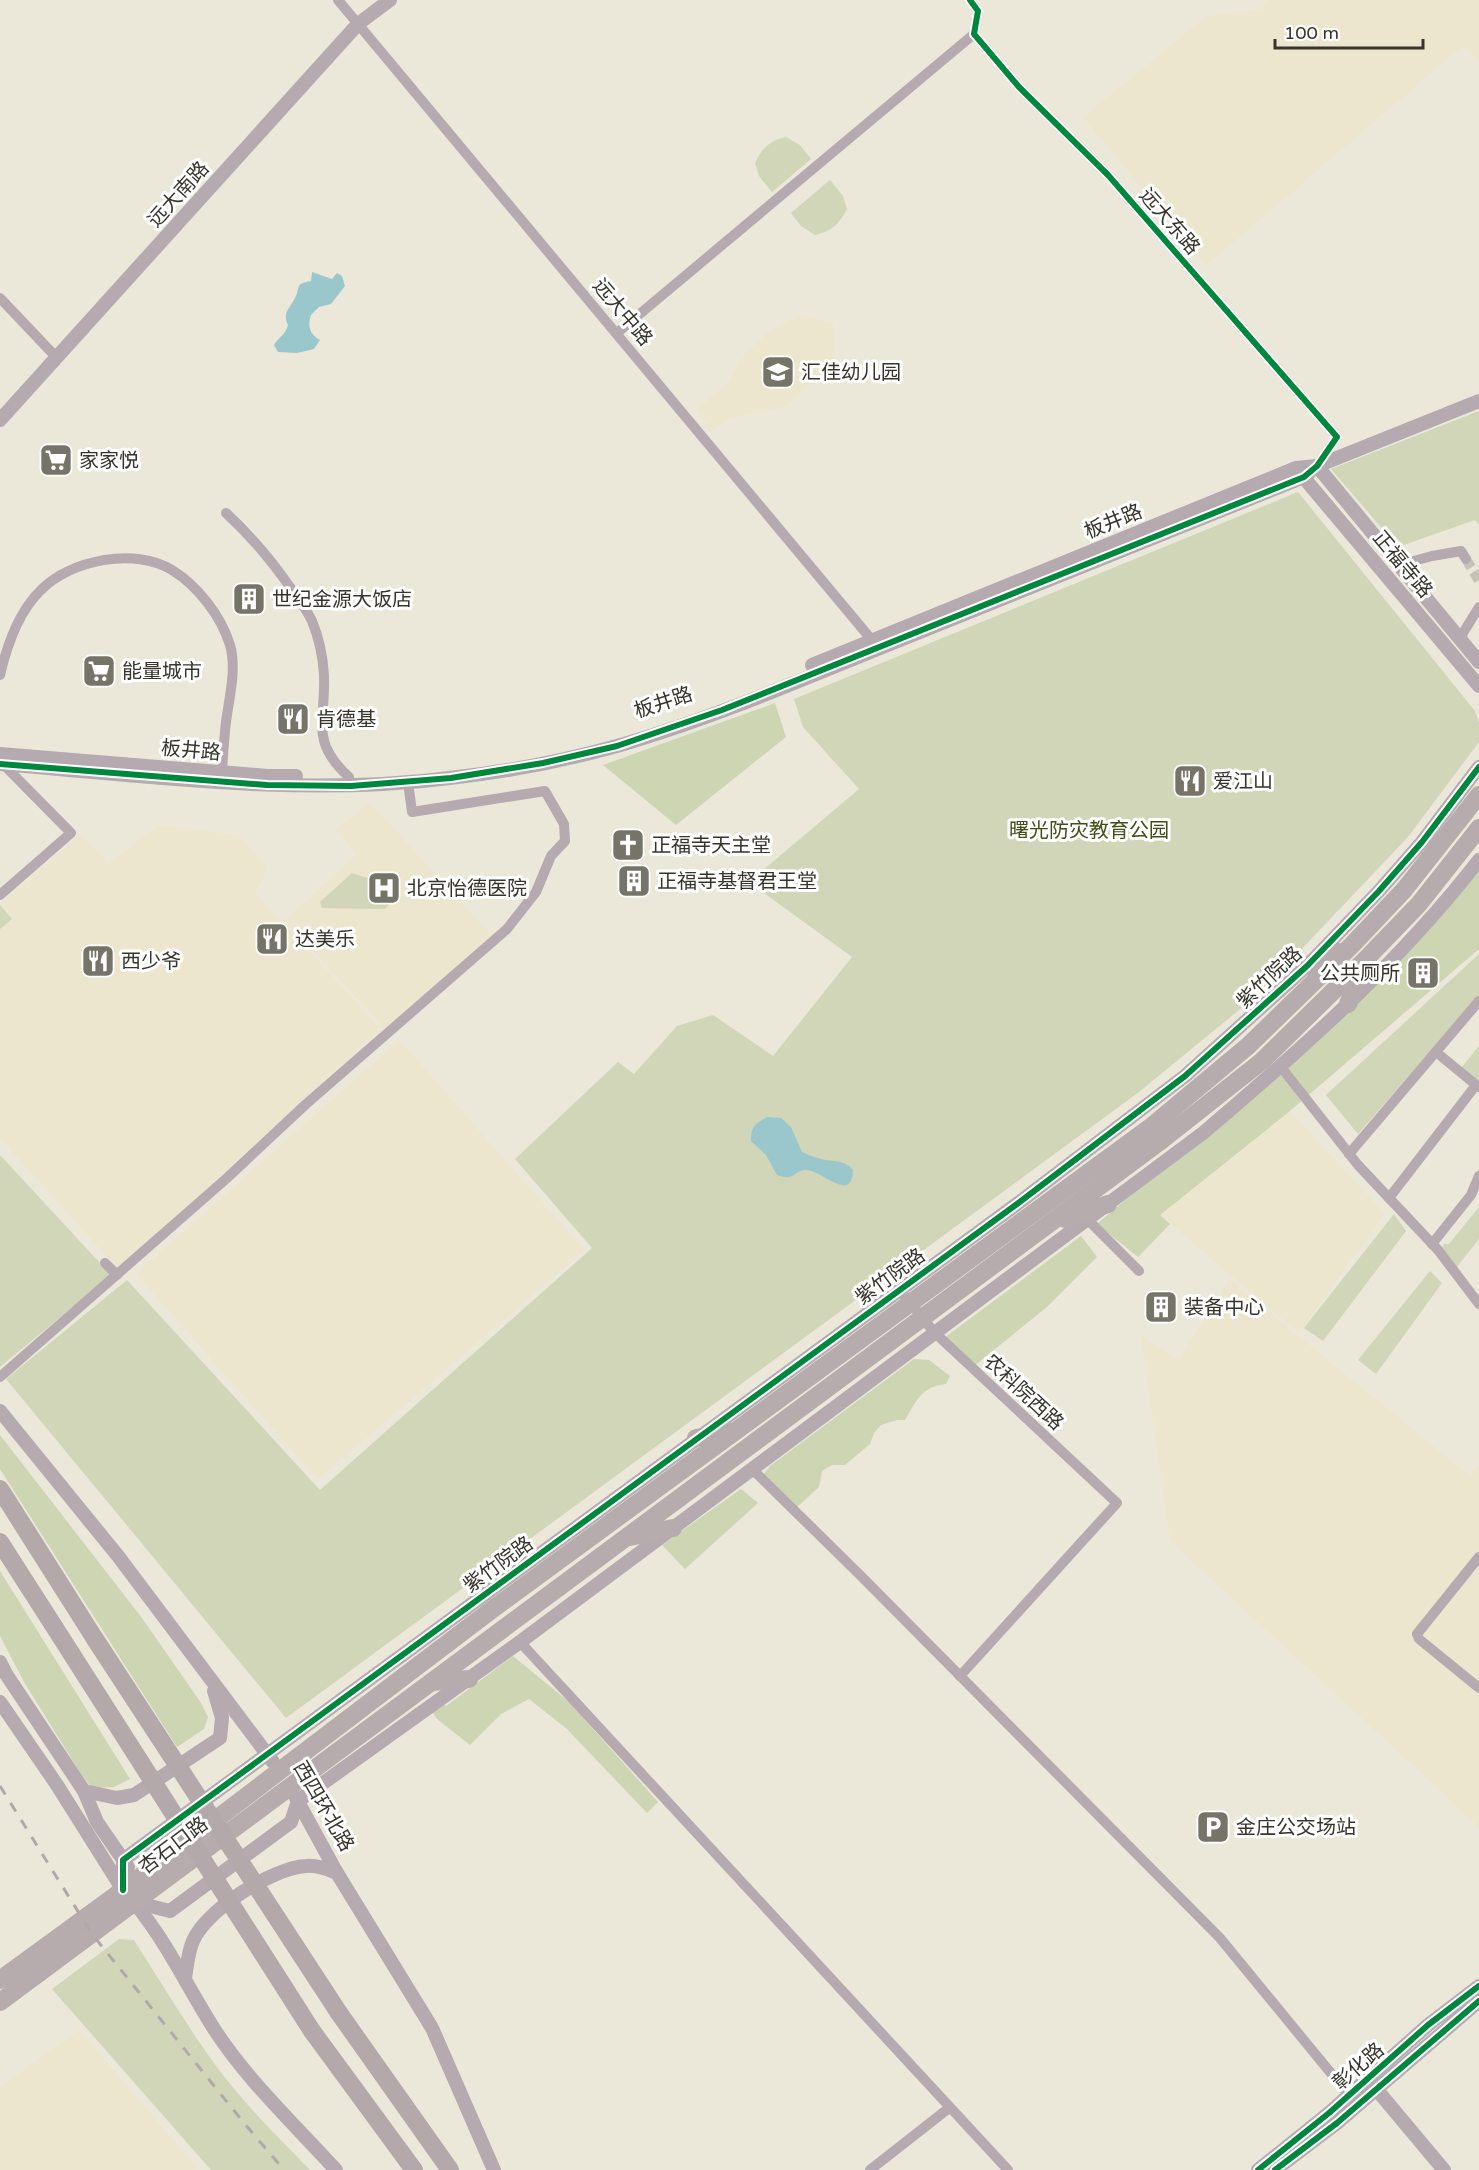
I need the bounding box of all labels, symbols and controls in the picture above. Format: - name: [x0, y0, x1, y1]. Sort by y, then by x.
- scale bar: [1275, 12, 1424, 50]
- text: 100 m: [1284, 22, 1339, 44]
- street label: 远大南路: [143, 157, 214, 232]
- street label: 远大东路: [1134, 184, 1205, 260]
- street label: 远大中路: [587, 274, 657, 351]
- school or university icon: 汇佳幼儿园: [760, 354, 796, 390]
- place label: 汇佳幼儿园: [801, 361, 901, 385]
- supermarket icon: 家家悦: [38, 442, 74, 478]
- place label: 家家悦: [79, 449, 139, 473]
- street label: 板井路: [1081, 500, 1146, 544]
- street label: 正福寺路: [1367, 526, 1437, 603]
- building icon: 世纪金源大饭店: [231, 581, 267, 617]
- place label: 世纪金源大饭店: [272, 588, 412, 612]
- supermarket icon: 能量城市: [81, 653, 117, 689]
- place label: 能量城市: [122, 660, 202, 684]
- street label: 板井路: [631, 682, 696, 724]
- restaurant icon: 肯德基: [275, 701, 311, 737]
- place label: 肯德基: [316, 708, 376, 732]
- street label: 板井路: [160, 736, 222, 766]
- restaurant icon: 爱江山: [1172, 763, 1208, 799]
- place label: 爱江山: [1213, 770, 1273, 794]
- park label: 曙光防灾教育公园: [1009, 819, 1169, 843]
- church icon: 正福寺天主堂: [610, 827, 646, 863]
- place label: 正福寺天主堂: [651, 834, 771, 858]
- building icon: 正福寺基督君王堂: [616, 863, 652, 899]
- hospital icon: 北京怡德医院: [366, 870, 402, 906]
- place label: 正福寺基督君王堂: [657, 870, 817, 894]
- place label: 北京怡德医院: [407, 877, 527, 901]
- restaurant icon: 达美乐: [254, 921, 290, 957]
- place label: 达美乐: [295, 928, 355, 952]
- street label: 紫竹院路: [1232, 942, 1307, 1014]
- restaurant icon: 西少爷: [80, 943, 116, 979]
- place label: 西少爷: [121, 950, 181, 974]
- building icon: 公共厕所: [1405, 955, 1441, 991]
- place label: 公共厕所: [1320, 962, 1400, 986]
- street label: 紫竹院路: [851, 1244, 930, 1310]
- building icon: 装备中心: [1143, 1289, 1179, 1325]
- place label: 装备中心: [1184, 1296, 1264, 1320]
- street label: 农科院西路: [979, 1350, 1068, 1436]
- street label: 紫竹院路: [459, 1532, 538, 1598]
- street label: 西四环北路: [288, 1757, 359, 1856]
- parking icon: 金庄公交场站: [1195, 1809, 1231, 1845]
- street label: 杏石口路: [134, 1812, 213, 1879]
- place label: 金庄公交场站: [1236, 1816, 1356, 1840]
- street label: 彰化路: [1328, 2038, 1389, 2095]

